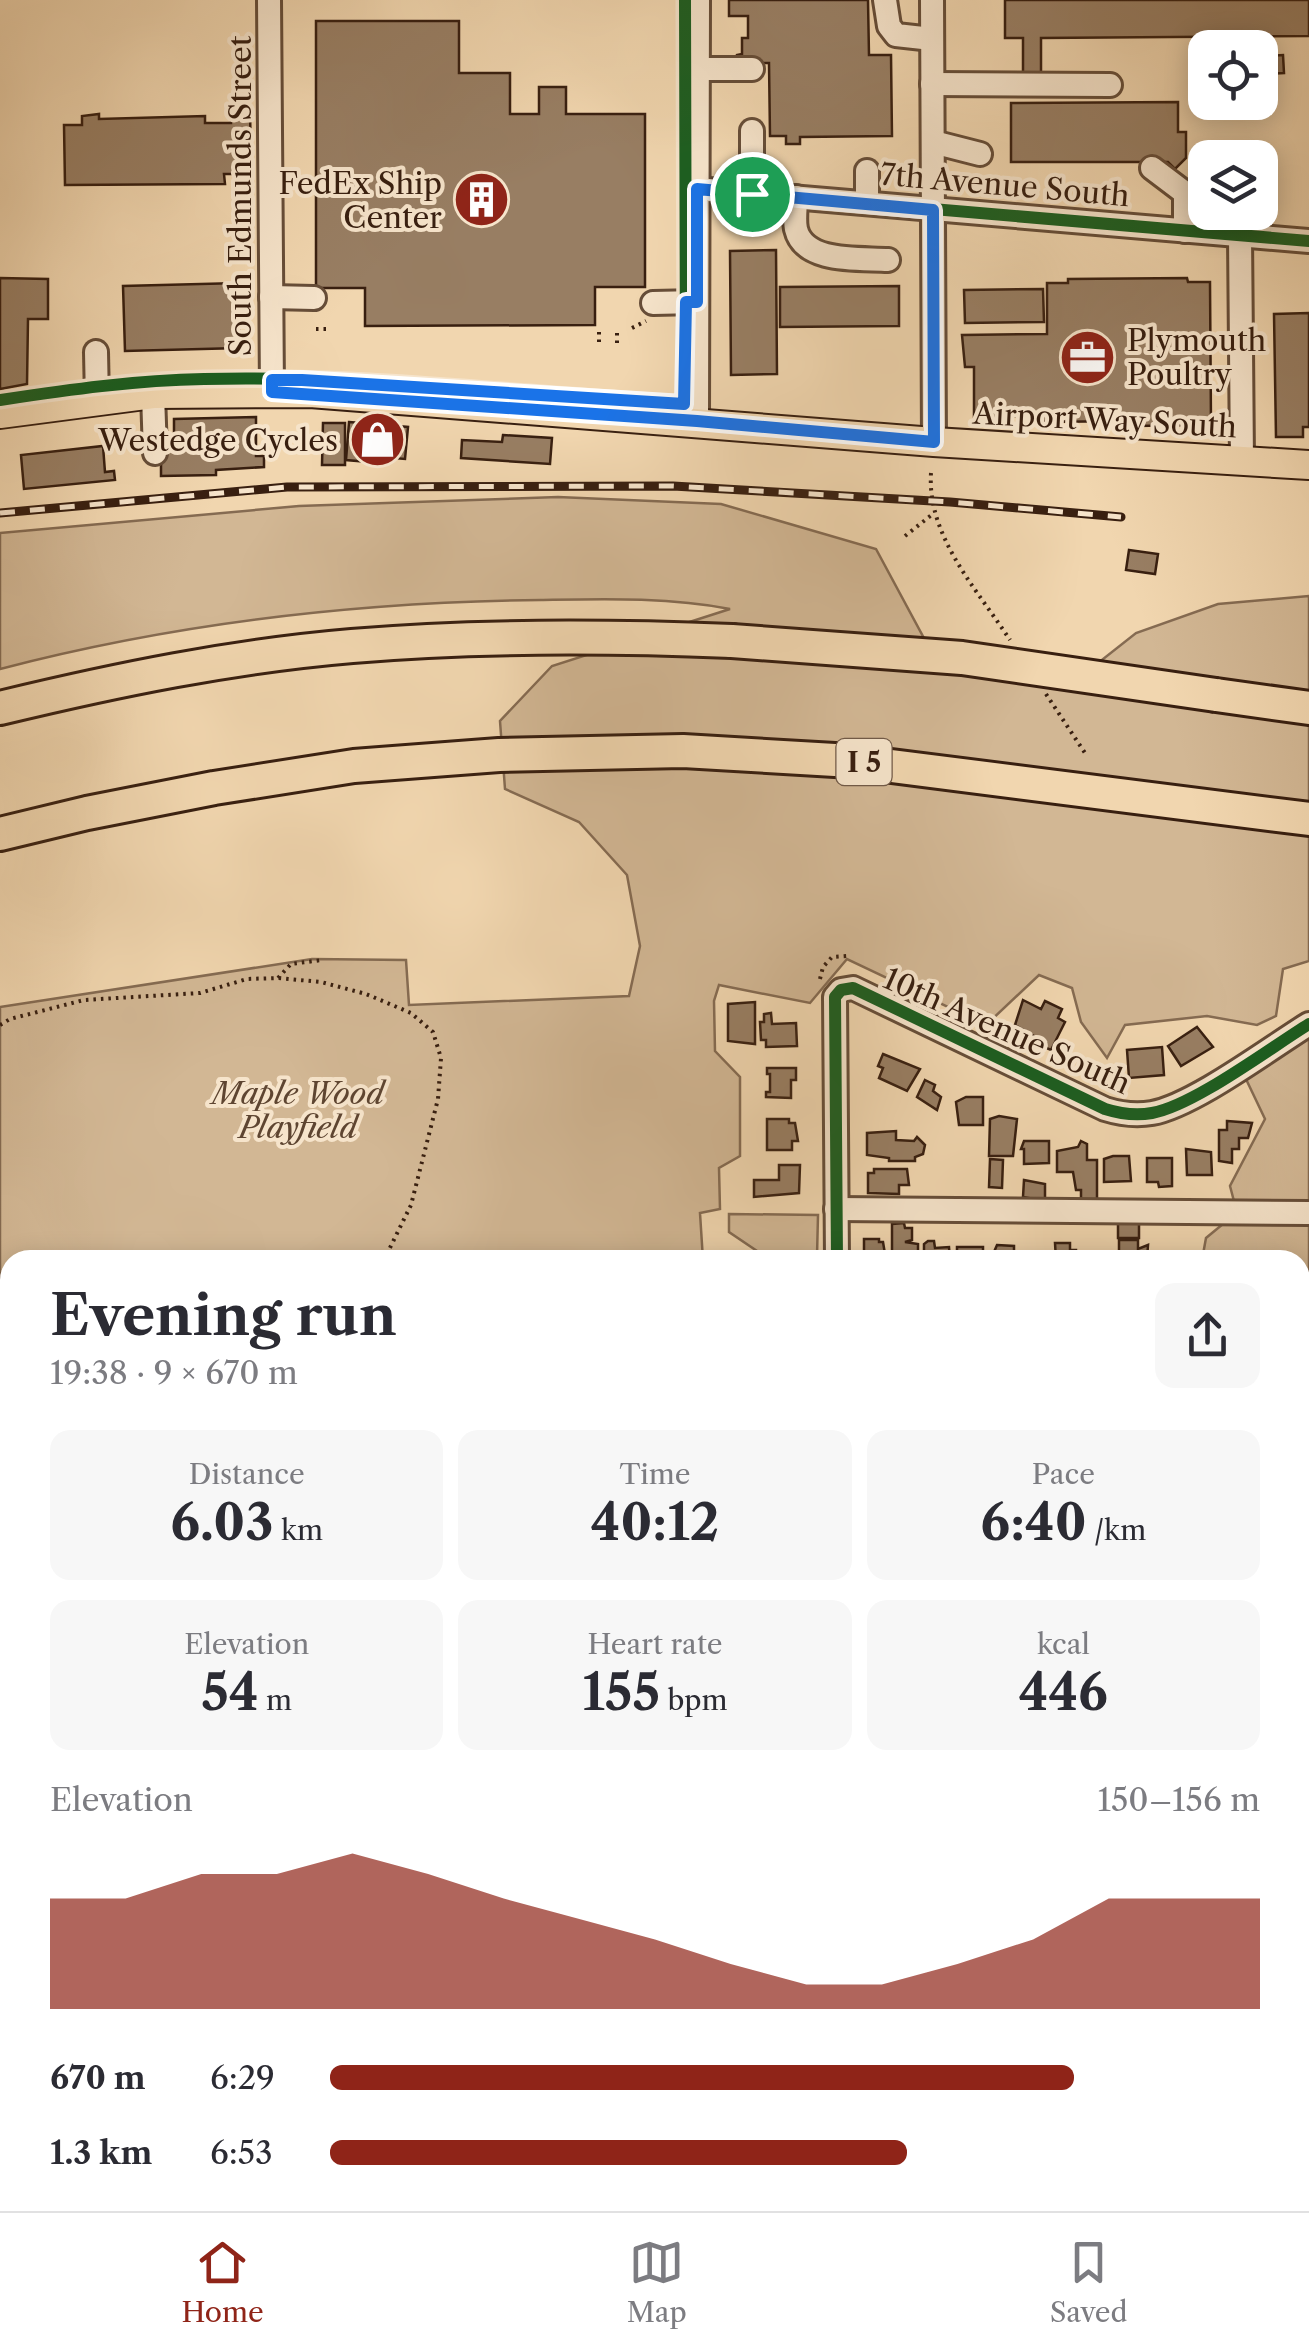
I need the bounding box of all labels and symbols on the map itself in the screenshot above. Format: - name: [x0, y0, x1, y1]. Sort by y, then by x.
- street label: South Edmunds Street: [222, 35, 259, 356]
- pin: [710, 152, 795, 237]
- street label: 7th Avenue South: [879, 156, 1131, 214]
- place label: FedEx Ship Center: [279, 165, 442, 236]
- building icon: FedEx Ship Center: [451, 170, 511, 230]
- place label: Plymouth Poultry: [1127, 322, 1267, 393]
- office icon: Plymouth Poultry: [1058, 327, 1118, 387]
- street label: Airport Way South: [971, 395, 1238, 445]
- shop icon: Westedge Cycles: [347, 410, 407, 470]
- place label: Westedge Cycles: [97, 422, 338, 459]
- road number: I 5: [836, 739, 892, 785]
- street label: 10th Avenue South: [878, 960, 1137, 1102]
- park label: Maple Wood Playfield: [209, 1075, 387, 1146]

